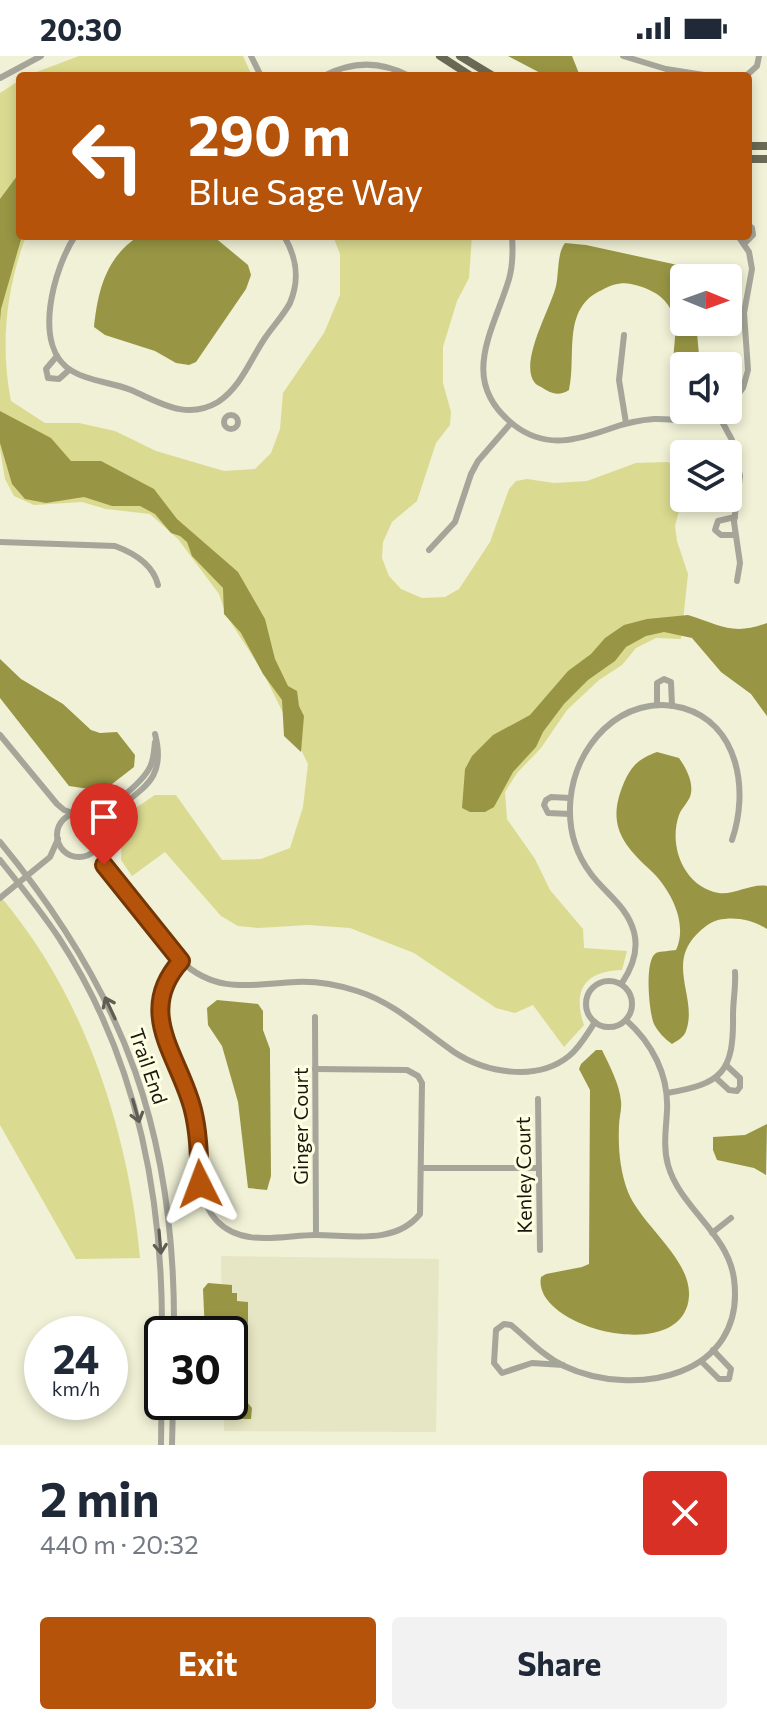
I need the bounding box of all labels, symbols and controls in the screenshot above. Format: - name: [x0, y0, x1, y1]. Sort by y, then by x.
- text: 20:30: [40, 10, 122, 47]
- text: 290 m: [188, 99, 351, 168]
- icon: left: [56, 104, 160, 208]
- text: Blue Sage Way: [188, 168, 423, 212]
- north arrow: [670, 264, 742, 336]
- map controls: [670, 264, 742, 512]
- button: sound: [670, 352, 742, 424]
- button: layers: [670, 440, 742, 512]
- pin: [70, 783, 138, 865]
- icon: arrive: [82, 795, 126, 839]
- one-way arrow: [101, 997, 116, 1021]
- street label: Trail End: [125, 1025, 173, 1107]
- street label: Ginger Court: [288, 1067, 312, 1185]
- one-way arrow: [129, 1098, 144, 1124]
- street label: Kenley Court: [510, 1116, 536, 1234]
- position arrow: [158, 1142, 242, 1226]
- one-way arrow: [153, 1228, 168, 1255]
- speed limit sign: 30: [144, 1316, 248, 1420]
- text: 24: [53, 1333, 99, 1382]
- text: km/h: [52, 1376, 100, 1400]
- text: 2 min: [40, 1468, 160, 1527]
- button: close: [643, 1471, 727, 1555]
- text: 440 m · 20:32: [40, 1528, 199, 1559]
- button: Exit: [40, 1617, 376, 1709]
- button: Share: [392, 1617, 727, 1709]

